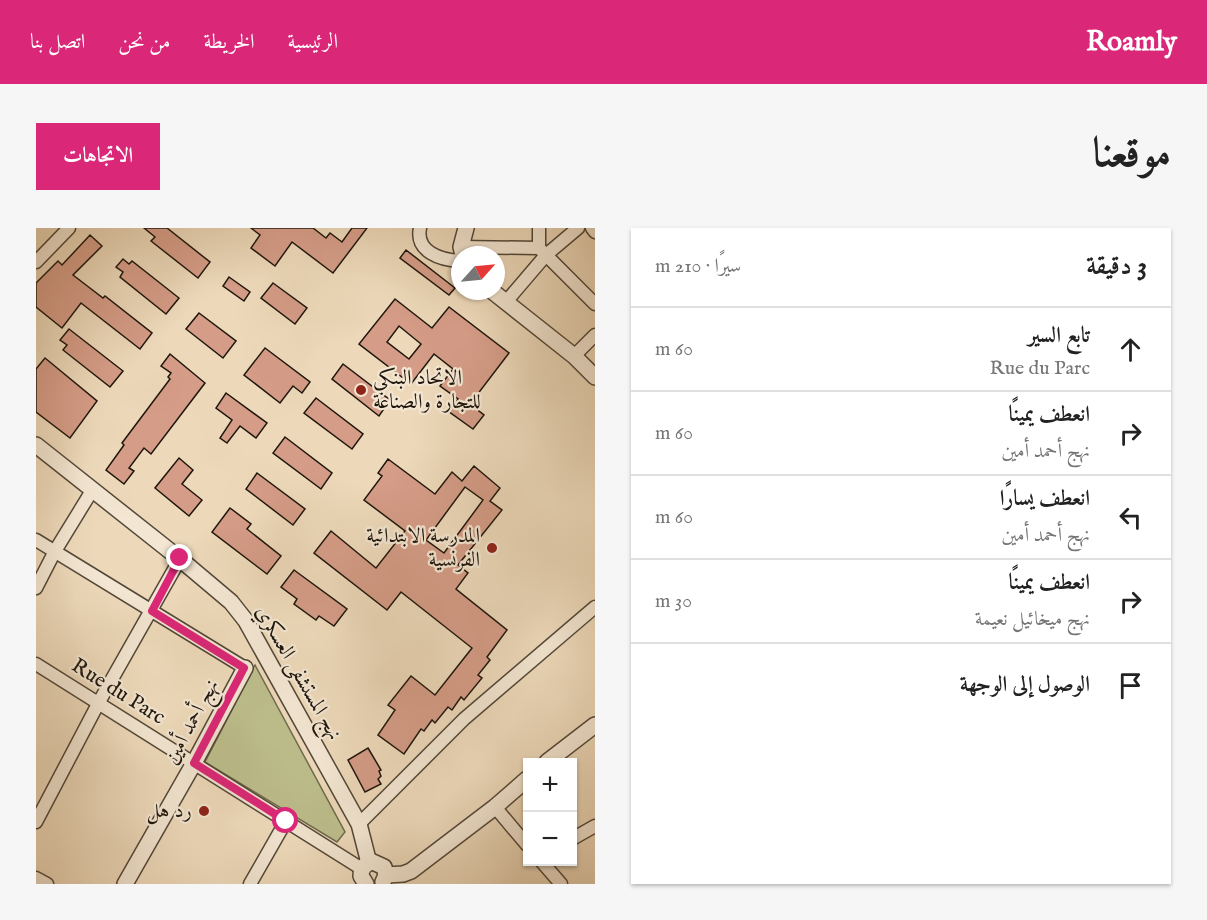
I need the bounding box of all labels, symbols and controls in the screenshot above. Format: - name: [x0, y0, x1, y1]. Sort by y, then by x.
- text: Roamly: [1086, 25, 1177, 60]
- text: اتصل بنا: [30, 29, 85, 56]
- text: من نحن: [118, 29, 170, 56]
- text: الخريطة: [203, 29, 255, 56]
- text: الرئيسية: [288, 29, 338, 56]
- button: الاتجاهات: [36, 123, 160, 190]
- text: موقعنا: [1093, 128, 1171, 181]
- north arrow: [451, 246, 505, 300]
- text: 3 دقيقة: [1086, 250, 1147, 283]
- text: سيرًا · 210 m: [655, 254, 741, 279]
- text: تابع السير: [1028, 322, 1090, 350]
- icon: ahead: [1114, 333, 1147, 366]
- text: 60 m: [655, 337, 693, 362]
- text: Rue du Parc: [990, 356, 1090, 381]
- place label: الاتحاد البنكي للتجارة والصناعة: [373, 365, 481, 416]
- marker: الاتحاد البنكي للتجارة والصناعة: [354, 383, 368, 397]
- text: انعطف يمينًا: [1009, 401, 1090, 429]
- icon: right: [1114, 417, 1147, 450]
- text: 60 m: [655, 421, 693, 446]
- text: نهج أحمد أمين: [1002, 439, 1090, 464]
- text: انعطف يسارًا: [1000, 485, 1090, 513]
- icon: left: [1114, 501, 1147, 534]
- text: 60 m: [655, 505, 693, 530]
- place label: المدرسة الابتدائية الفرنسية: [366, 523, 480, 574]
- text: نهج أحمد أمين: [1002, 523, 1090, 548]
- marker: المدرسة الابتدائية الفرنسية: [485, 541, 499, 555]
- route end: [166, 544, 192, 570]
- text: انعطف يمينًا: [1009, 569, 1090, 597]
- icon: right: [1114, 585, 1147, 618]
- text: 30 m: [655, 589, 692, 614]
- street label: نهج المستشفى العسكري: [245, 601, 348, 747]
- text: نهج ميخائيل نعيمة: [975, 607, 1090, 632]
- street label: Rue du Parc: [66, 653, 170, 731]
- icon: arrive: [1114, 669, 1147, 702]
- text: الوصول إلى الوجهة: [960, 671, 1090, 699]
- street label: نهج أحمد أمين: [156, 673, 229, 771]
- map controls: [523, 758, 577, 866]
- button: +: [523, 758, 577, 812]
- place label: رد هل: [147, 798, 192, 825]
- marker: رد هل: [197, 804, 211, 818]
- route start: [272, 807, 298, 833]
- button: −: [523, 812, 577, 866]

